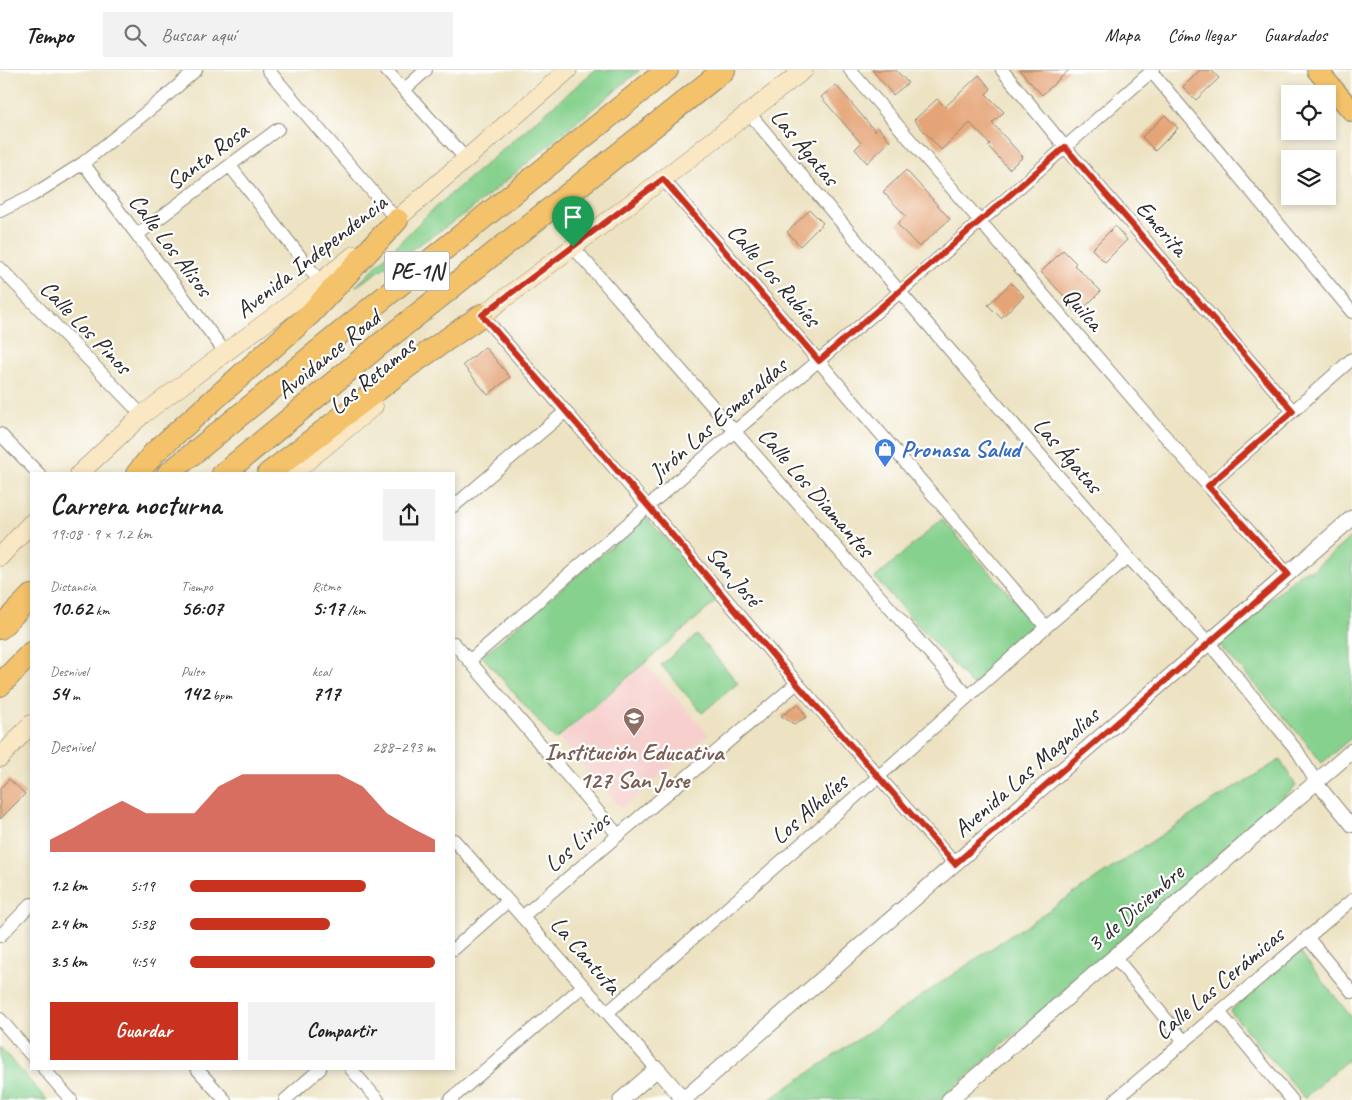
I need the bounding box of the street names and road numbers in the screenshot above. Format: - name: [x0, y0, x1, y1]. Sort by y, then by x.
- street label: Las Ágatas: [764, 102, 847, 193]
- street label: Santa Rosa: [160, 114, 255, 197]
- street label: Calle Los Alisos: [122, 187, 221, 304]
- street label: Avenida Independencia: [229, 187, 394, 324]
- street label: Emerita: [1129, 194, 1196, 264]
- street label: Calle Los Rubíes: [721, 217, 829, 335]
- road number: PE-1N: [384, 252, 450, 290]
- street label: Calle Los Pinos: [34, 274, 140, 382]
- street label: Quilca: [1056, 281, 1111, 338]
- street label: Avoidance Road: [270, 301, 389, 405]
- street label: Las Retamas: [322, 329, 424, 421]
- street label: Jirón Las Esmeraldas: [642, 350, 795, 488]
- street label: Las Ágatas: [1027, 411, 1111, 501]
- street label: Calle Los Diamantes: [751, 421, 882, 565]
- street label: San José: [700, 539, 771, 616]
- street label: Avenida Las Magnolias: [947, 699, 1107, 844]
- street label: Los Alhelíes: [764, 766, 856, 851]
- street label: Los Lirios: [538, 804, 617, 879]
- street label: 3 de Diciembre: [1080, 856, 1191, 958]
- street label: La Cantuta: [544, 910, 629, 1001]
- street label: Calle Las Cerámicas: [1148, 919, 1291, 1046]

